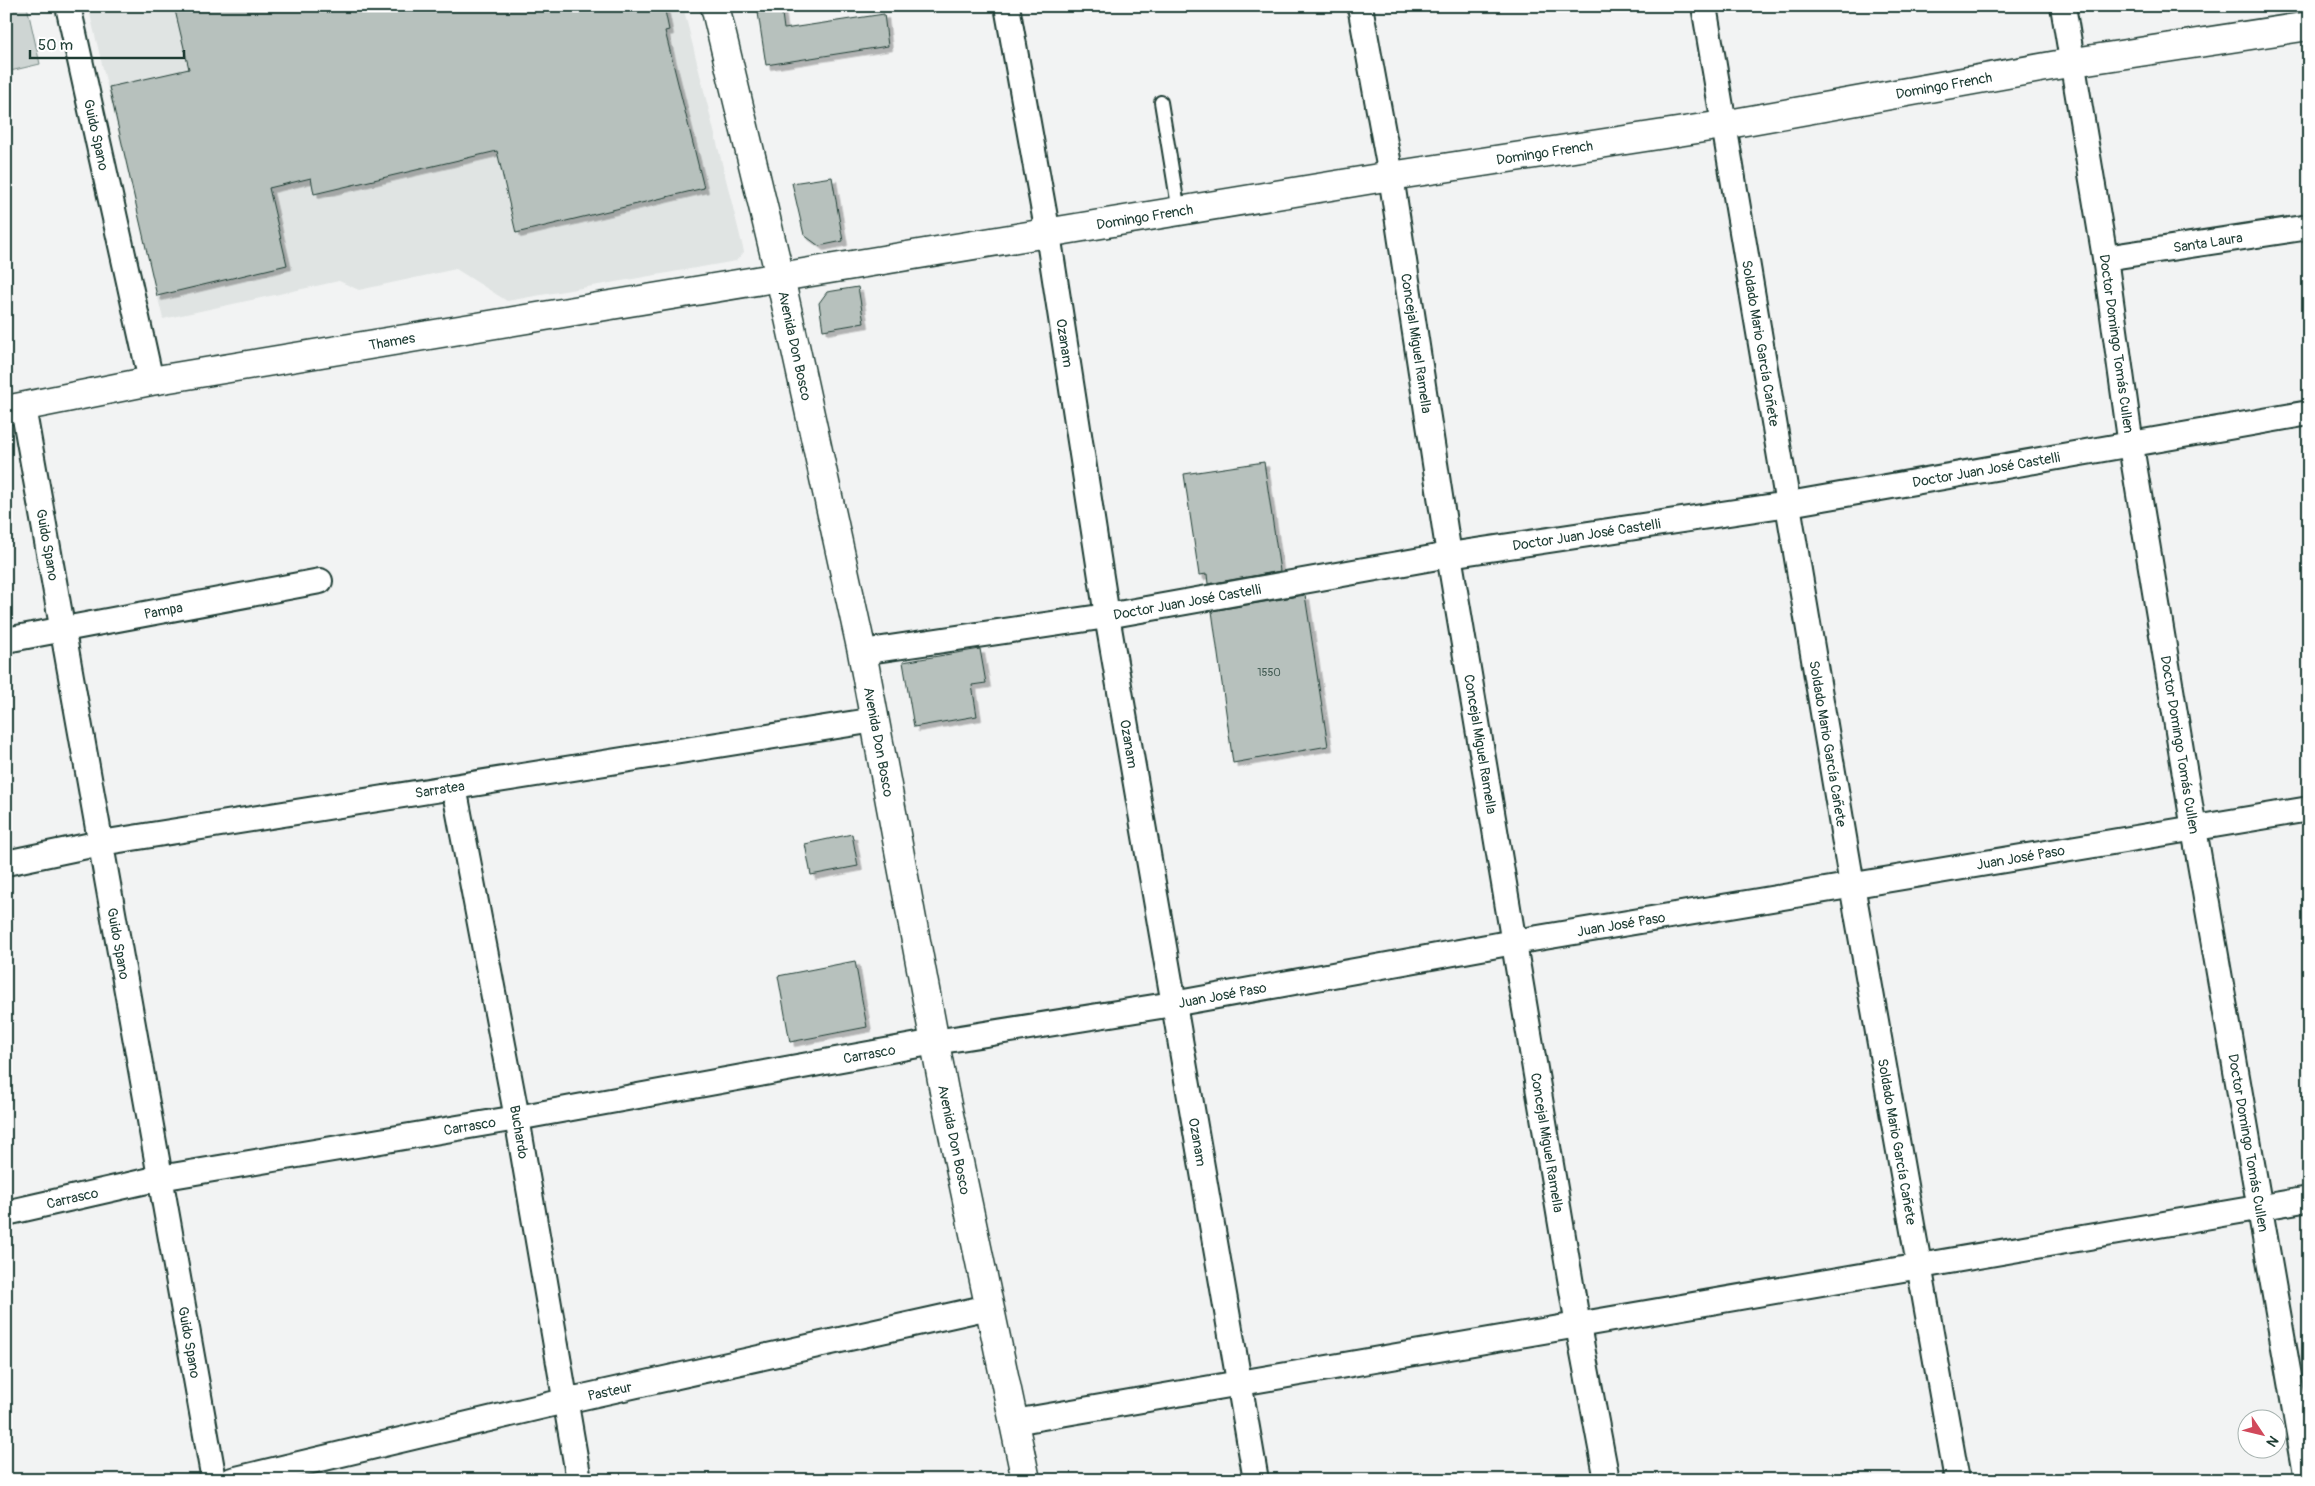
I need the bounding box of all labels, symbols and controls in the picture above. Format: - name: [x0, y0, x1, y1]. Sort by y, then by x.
- scale bar: [30, 28, 184, 60]
- text: 50 m: [38, 36, 73, 55]
- street label: Domingo French: [1894, 68, 1993, 102]
- street label: Guido Spano: [80, 98, 113, 173]
- street label: Domingo French: [1495, 137, 1594, 168]
- street label: Domingo French: [1095, 200, 1194, 233]
- street label: Santa Laura: [2172, 229, 2244, 256]
- street label: Doctor Domingo Tomás Cullen: [2096, 253, 2138, 434]
- street label: Soldado Mario García Cañete: [1738, 259, 1783, 428]
- street label: Concejal Miguel Ramella: [1398, 272, 1436, 414]
- street label: Avenida Don Bosco: [775, 289, 815, 402]
- street label: Ozanam: [1053, 317, 1077, 369]
- street label: Thames: [368, 329, 417, 353]
- street label: Doctor Juan José Castelli: [1911, 448, 2062, 491]
- street label: Guido Spano: [33, 508, 62, 583]
- street label: Doctor Juan José Castelli: [1511, 515, 1662, 554]
- street label: Doctor Juan José Castelli: [1112, 580, 1263, 623]
- street label: Pampa: [142, 598, 184, 622]
- street label: Doctor Domingo Tomás Cullen: [2157, 654, 2203, 835]
- street label: Soldado Mario García Cañete: [1806, 659, 1851, 828]
- house number: 1550: [1257, 666, 1281, 679]
- street label: Concejal Miguel Ramella: [1461, 673, 1501, 815]
- street label: Avenida Don Bosco: [860, 685, 897, 799]
- street label: Ozanam: [1117, 718, 1142, 770]
- street label: Sarratea: [414, 777, 466, 801]
- street label: Juan José Paso: [1975, 841, 2066, 873]
- street label: Guido Spano: [104, 906, 133, 981]
- street label: Juan José Paso: [1576, 908, 1667, 940]
- street label: Juan José Paso: [1177, 979, 1268, 1011]
- street label: Carrasco: [842, 1041, 897, 1067]
- street label: Doctor Domingo Tomás Cullen: [2225, 1053, 2272, 1233]
- street label: Soldado Mario García Cañete: [1874, 1057, 1920, 1226]
- street label: Concejal Miguel Ramella: [1527, 1072, 1567, 1214]
- street label: Avenida Don Bosco: [935, 1084, 974, 1197]
- street label: Buchardo: [506, 1104, 532, 1160]
- street label: Carrasco: [442, 1113, 498, 1139]
- street label: Ozanam: [1185, 1116, 1210, 1168]
- street label: Carrasco: [45, 1184, 100, 1212]
- street label: Guido Spano: [175, 1305, 204, 1380]
- street label: Pasteur: [586, 1378, 633, 1404]
- north arrow: [2238, 1408, 2288, 1458]
- text: N: [2263, 1432, 2282, 1450]

